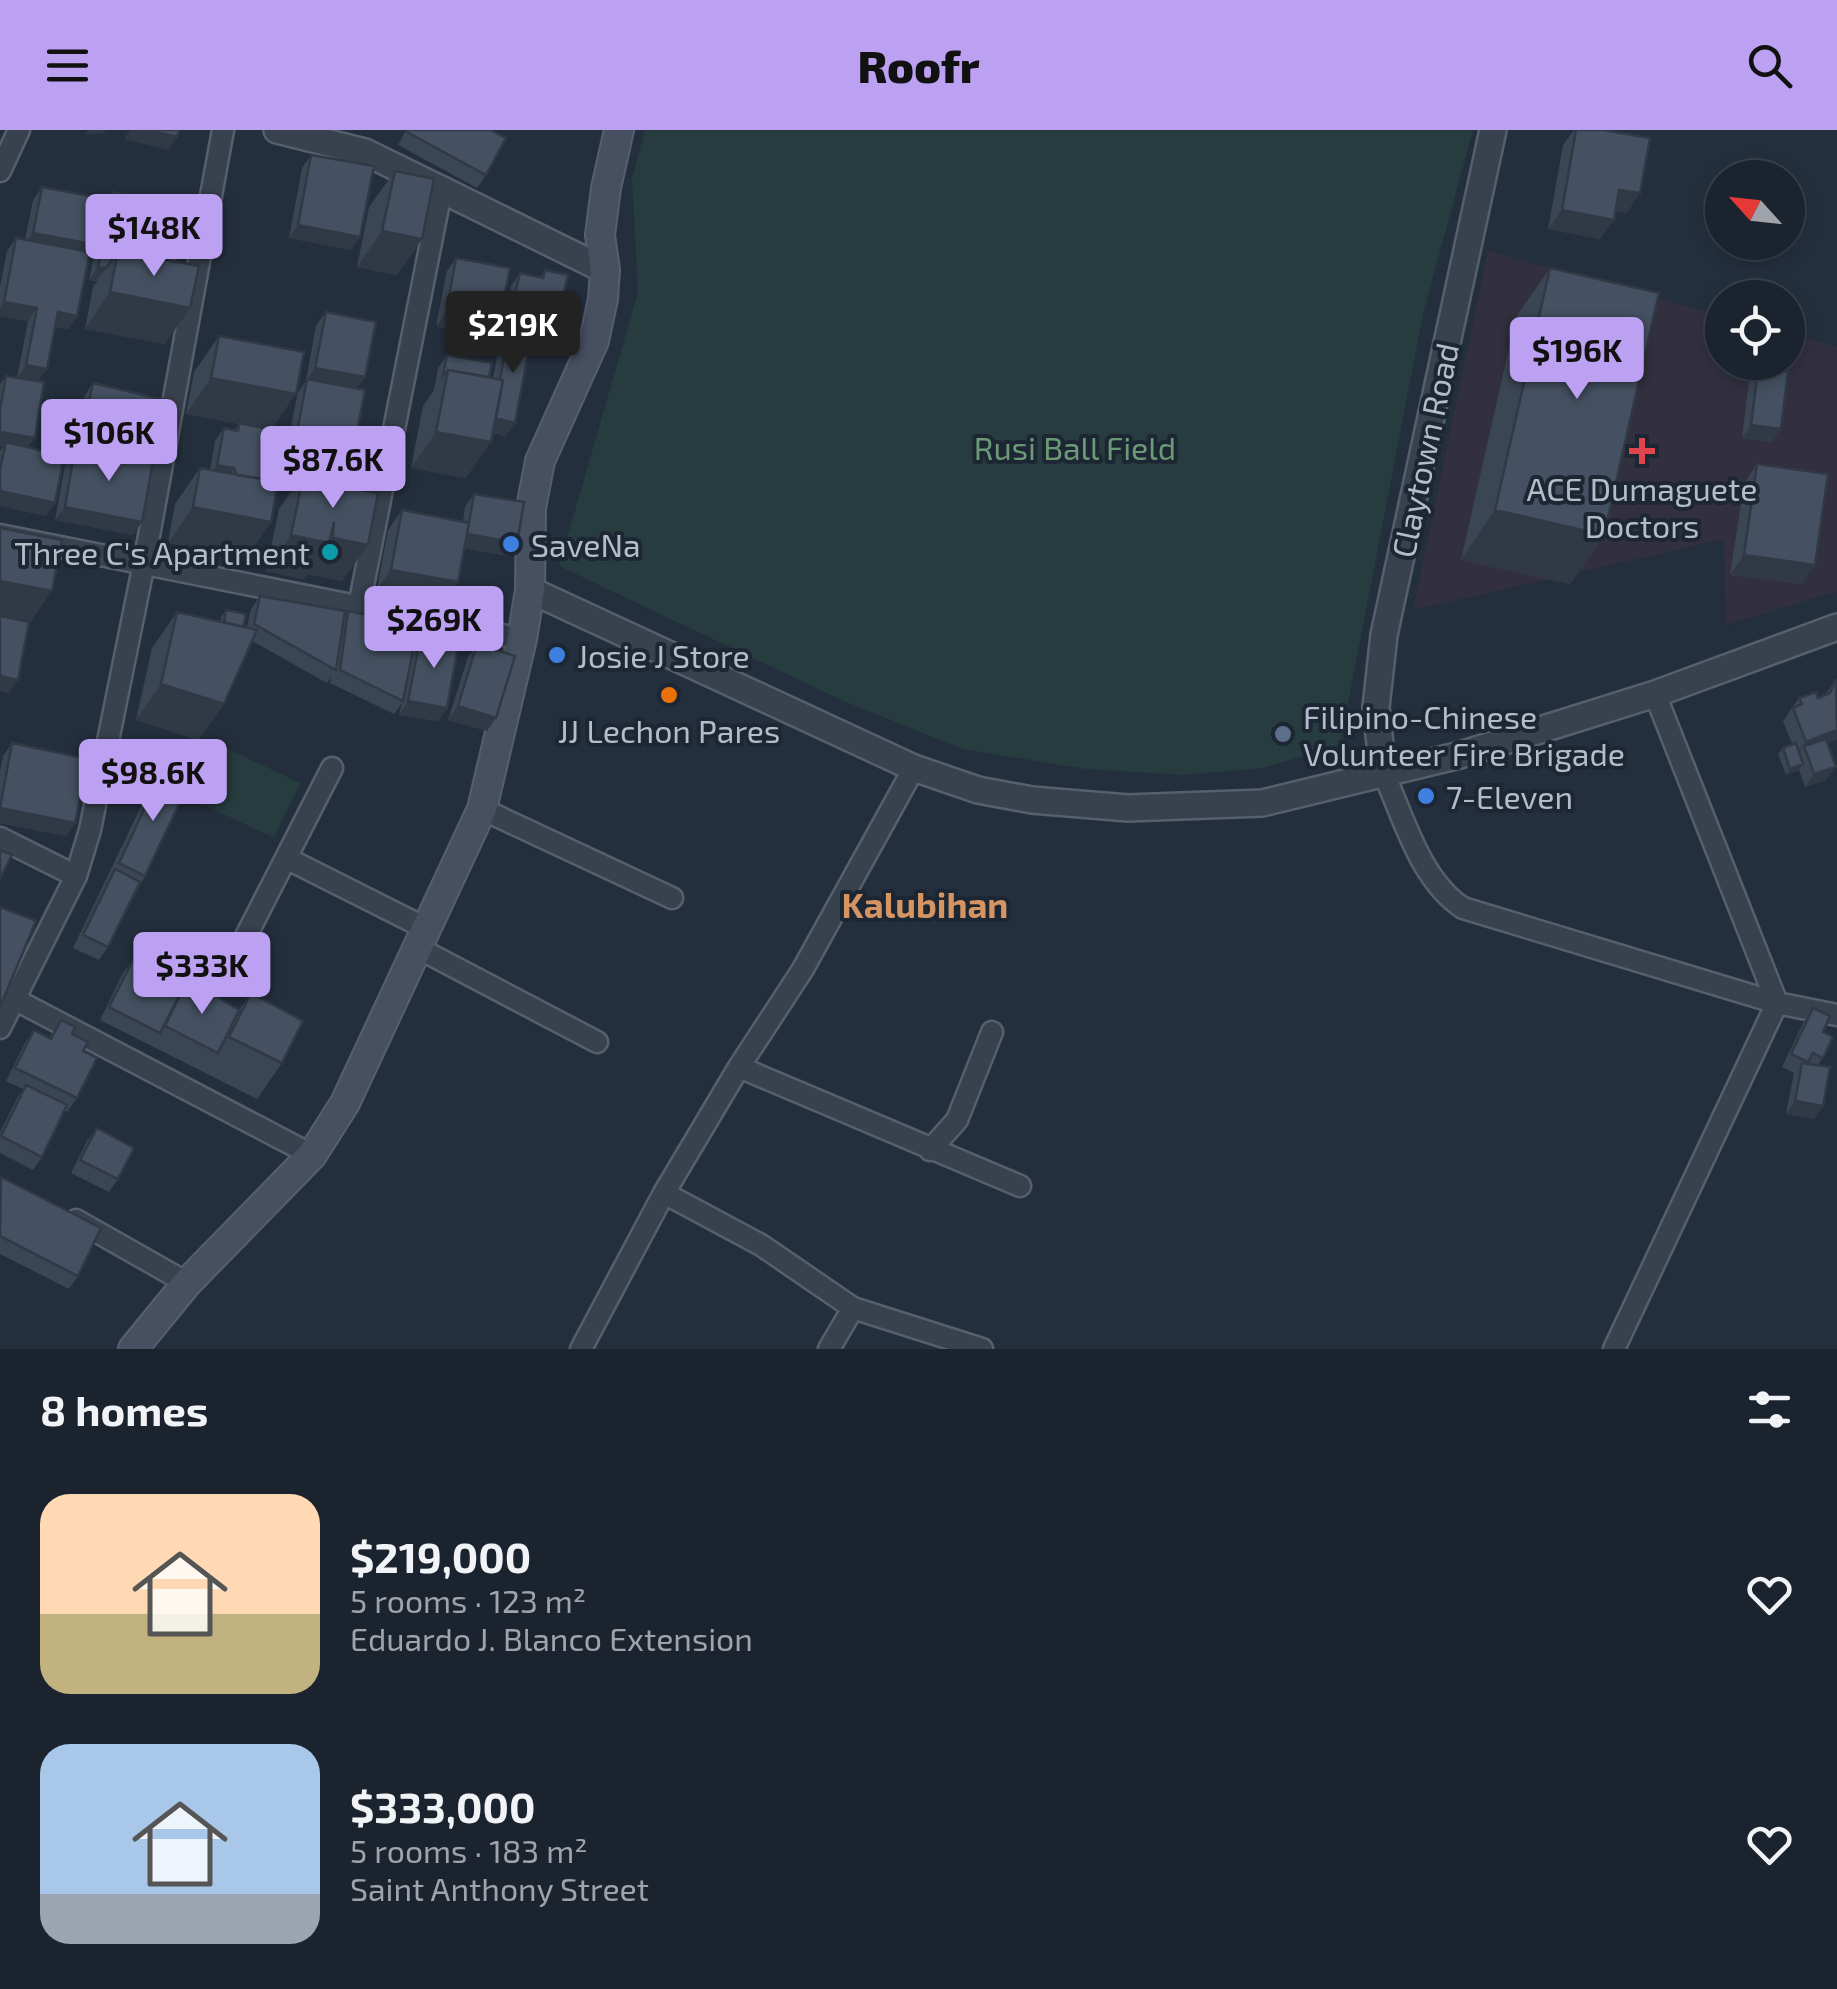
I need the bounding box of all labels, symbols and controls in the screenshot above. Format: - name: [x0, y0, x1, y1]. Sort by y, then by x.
- icon: menu: [40, 38, 95, 93]
- text: Roofr: [857, 38, 980, 92]
- icon: search: [1742, 38, 1797, 93]
- north arrow: [1705, 160, 1805, 260]
- map controls: [1705, 160, 1805, 380]
- pin: $148K: [84, 194, 224, 279]
- text: $148K: [108, 207, 201, 245]
- button: locate: [1705, 280, 1805, 380]
- pin: $219K: [443, 291, 583, 376]
- text: $219K: [468, 304, 558, 342]
- pin: $196K: [1507, 317, 1647, 402]
- text: $196K: [1532, 330, 1622, 368]
- street label: Claytown Road: [1383, 339, 1465, 561]
- pin: $106K: [39, 399, 179, 484]
- text: $106K: [63, 412, 155, 450]
- pin: $87.6K: [252, 426, 414, 511]
- park label: Rusi Ball Field: [974, 428, 1176, 466]
- marker: ACE Dumaguete Doctors: [1629, 438, 1655, 464]
- text: $87.6K: [282, 439, 384, 477]
- place label: ACE Dumaguete Doctors: [1527, 469, 1757, 544]
- place label: SaveNa: [531, 525, 641, 563]
- place label: Three C's Apartment: [14, 533, 310, 571]
- marker: SaveNa: [500, 533, 522, 555]
- marker: Three C's Apartment: [319, 541, 341, 563]
- pin: $269K: [364, 586, 504, 671]
- text: $269K: [386, 599, 482, 637]
- place label: Josie J Store: [577, 636, 750, 674]
- marker: Josie J Store: [546, 644, 568, 666]
- marker: JJ Lechon Pares: [658, 684, 680, 706]
- place label: Filipino-Chinese Volunteer Fire Brigade: [1303, 697, 1625, 772]
- place label: JJ Lechon Pares: [558, 711, 780, 749]
- marker: Filipino-Chinese Volunteer Fire Brigade: [1272, 723, 1294, 745]
- pin: $98.6K: [72, 739, 234, 824]
- text: $98.6K: [101, 752, 205, 790]
- place label: 7-Eleven: [1446, 777, 1573, 815]
- marker: 7-Eleven: [1415, 785, 1437, 807]
- district label: Kalubihan: [842, 883, 1008, 925]
- pin: $333K: [132, 932, 272, 1017]
- text: $333K: [155, 945, 249, 983]
- icon: filters: [1742, 1382, 1797, 1437]
- text: 8 homes: [40, 1384, 208, 1434]
- text: $219,000: [350, 1531, 531, 1581]
- icon: home: [120, 1534, 240, 1654]
- icon: heart: [1742, 1567, 1797, 1622]
- text: 5 rooms · 123 m²: [350, 1581, 586, 1619]
- text: Eduardo J. Blanco Extension: [350, 1619, 753, 1657]
- text: $333,000: [350, 1781, 535, 1831]
- icon: home: [120, 1784, 240, 1904]
- icon: heart: [1742, 1817, 1797, 1872]
- text: 5 rooms · 183 m²: [350, 1831, 588, 1869]
- text: Saint Anthony Street: [350, 1869, 649, 1907]

